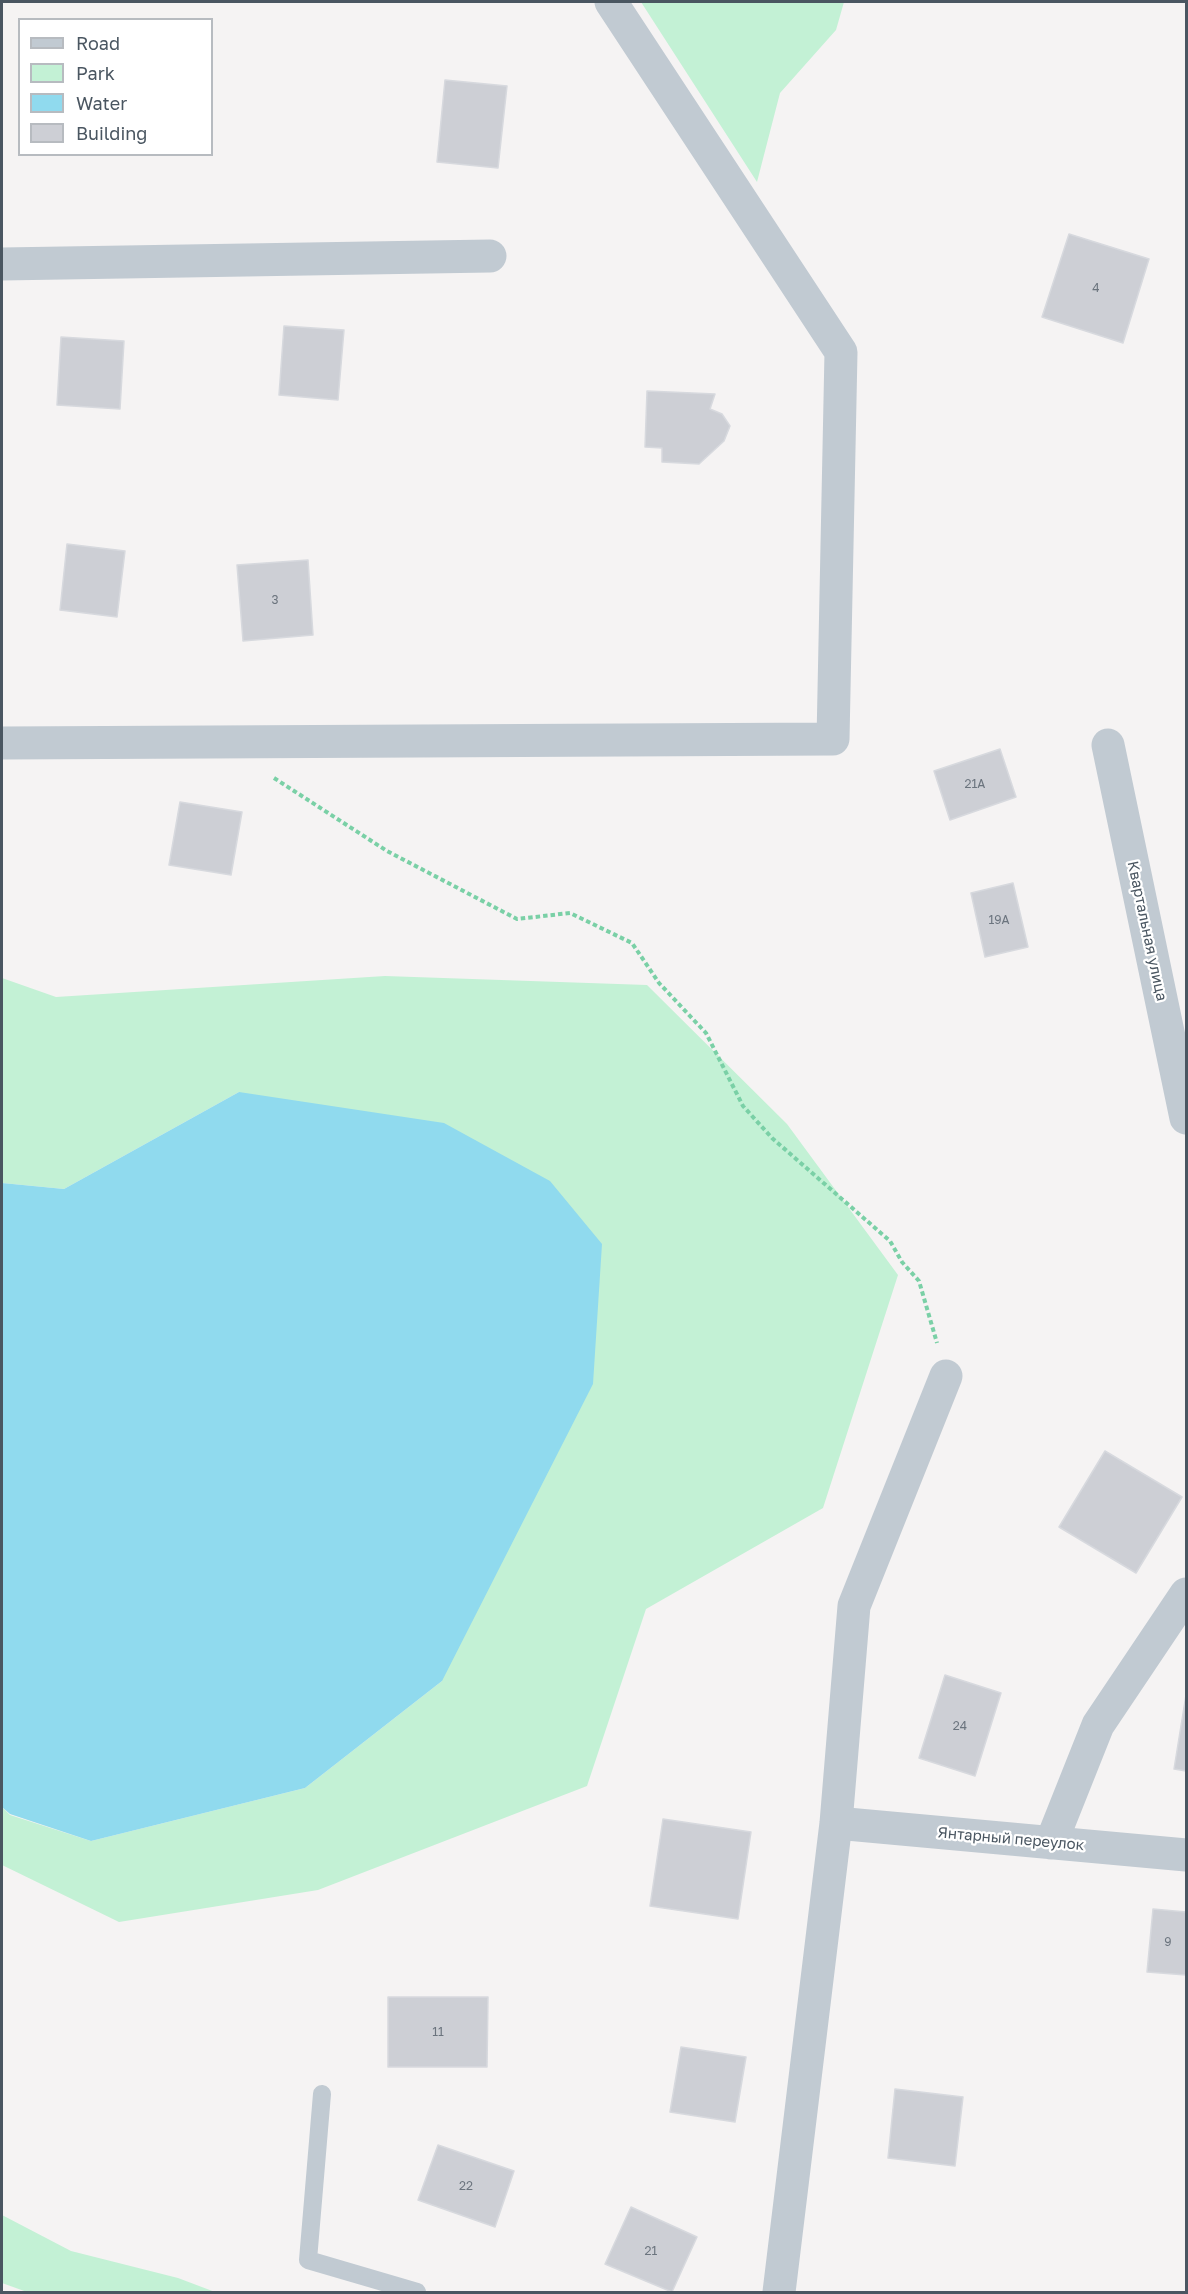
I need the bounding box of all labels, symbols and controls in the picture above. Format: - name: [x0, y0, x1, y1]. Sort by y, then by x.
- legend: [18, 18, 213, 156]
- text: Road: [76, 32, 120, 54]
- text: Park: [76, 62, 115, 84]
- text: Water: [76, 92, 127, 114]
- text: Building: [76, 122, 147, 144]
- house number: 4: [1092, 281, 1100, 295]
- house number: 3: [271, 593, 279, 607]
- house number: 21А: [965, 777, 985, 791]
- street label: Квартальная улица: [1123, 859, 1171, 1003]
- house number: 19А: [988, 913, 1010, 927]
- house number: 24: [953, 1719, 967, 1733]
- street label: Янтарный переулок: [937, 1824, 1085, 1854]
- house number: 9: [1164, 1935, 1172, 1949]
- house number: 11: [432, 2025, 444, 2039]
- house number: 22: [459, 2179, 473, 2193]
- house number: 21: [645, 2244, 657, 2258]

